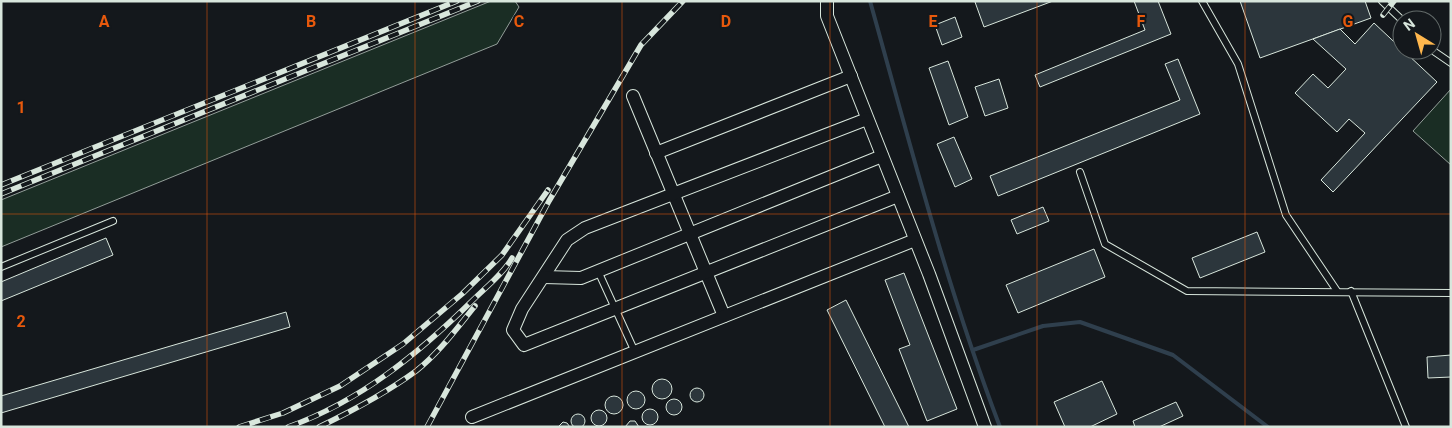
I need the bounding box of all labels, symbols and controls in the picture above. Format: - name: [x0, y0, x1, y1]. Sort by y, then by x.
- north arrow: [1392, 10, 1442, 60]
- text: A: [99, 12, 110, 31]
- text: B: [306, 12, 316, 31]
- text: C: [514, 12, 524, 31]
- text: D: [721, 12, 731, 31]
- text: E: [929, 12, 938, 31]
- text: F: [1137, 12, 1146, 31]
- text: G: [1343, 12, 1354, 31]
- text: N: [1400, 15, 1418, 34]
- text: 1: [16, 98, 26, 117]
- text: 2: [16, 312, 26, 331]

